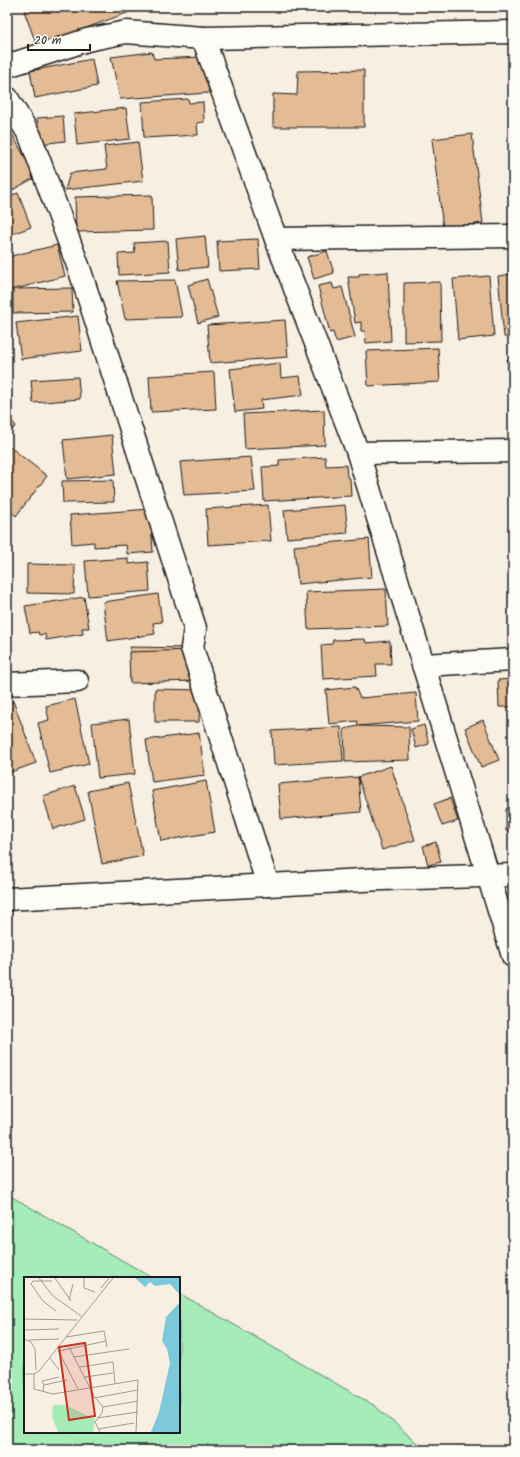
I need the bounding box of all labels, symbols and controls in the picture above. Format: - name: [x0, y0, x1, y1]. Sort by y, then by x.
- scale bar: [28, 26, 90, 52]
- text: 20 m: [34, 31, 62, 50]
- inset map: [24, 1277, 180, 1433]

